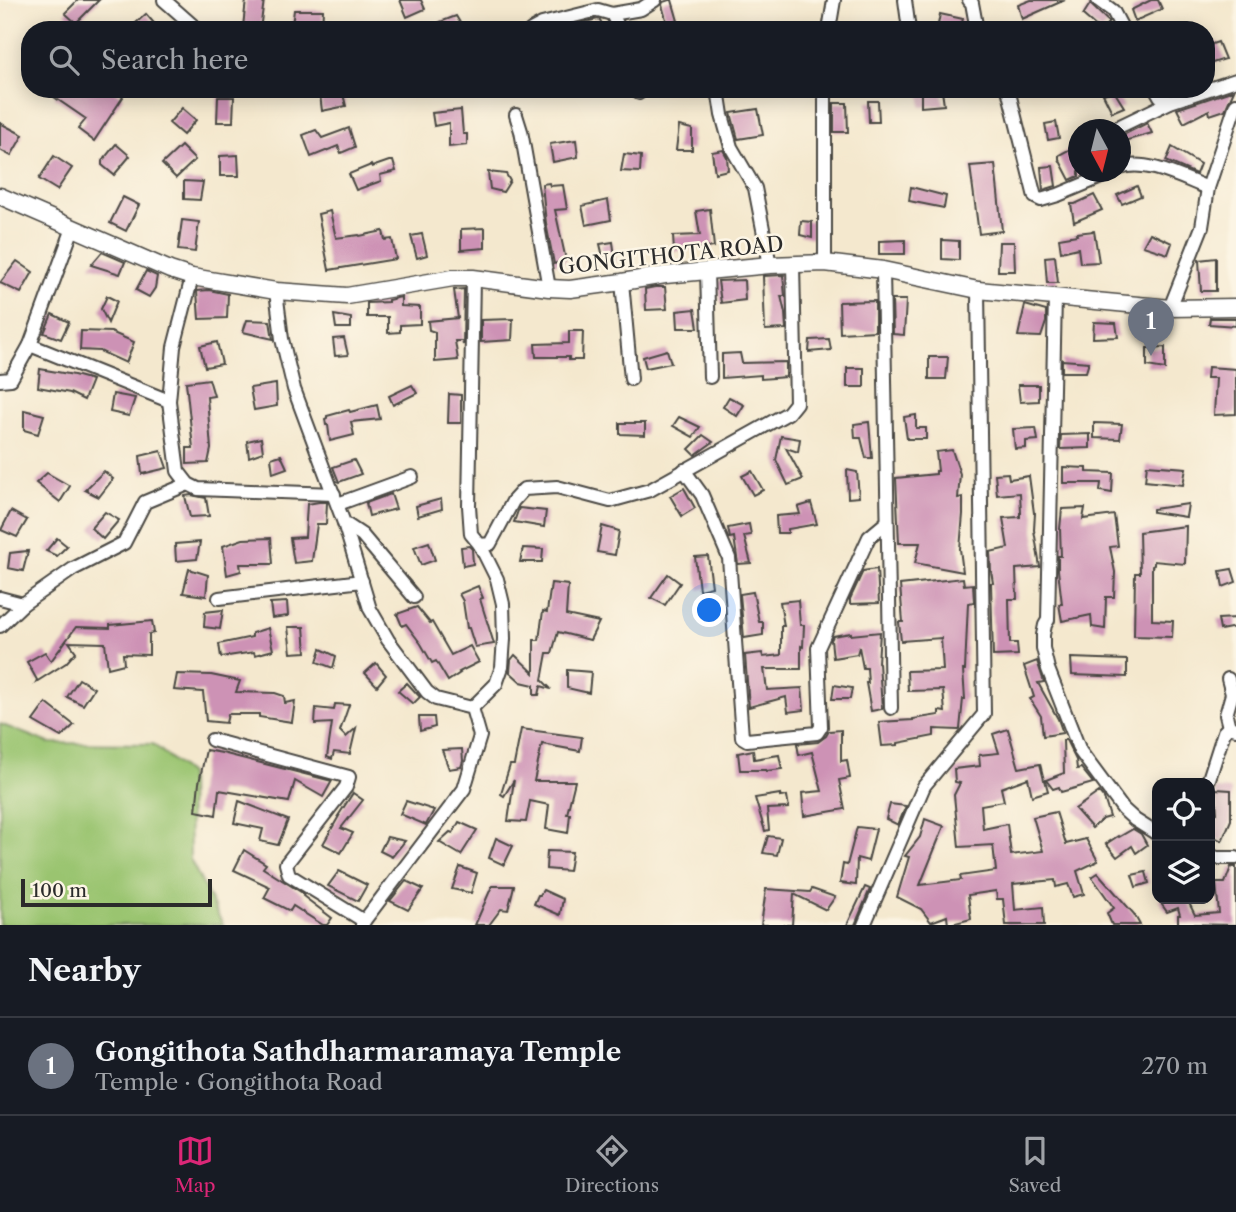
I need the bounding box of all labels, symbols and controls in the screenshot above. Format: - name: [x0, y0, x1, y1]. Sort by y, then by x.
- search box: [21, 21, 1215, 98]
- icon: search: [45, 41, 83, 79]
- text: Search here: [101, 44, 248, 76]
- north arrow: [1068, 119, 1131, 182]
- street label: GONGITHOTA ROAD: [557, 231, 785, 279]
- pin: 1: [1128, 298, 1174, 356]
- your location: [692, 593, 726, 627]
- map controls: [1152, 778, 1215, 904]
- button: locate: [1152, 778, 1215, 841]
- button: layers: [1152, 841, 1215, 904]
- scale bar: [21, 876, 212, 908]
- text: 100 m: [32, 879, 87, 902]
- text: Nearby: [28, 952, 141, 989]
- text: Gongithota Sathdharmaramaya Temple: [95, 1036, 621, 1068]
- text: 1: [46, 1052, 56, 1080]
- text: 270 m: [1141, 1052, 1208, 1080]
- text: Temple · Gongithota Road: [95, 1068, 383, 1096]
- tab: Map: [175, 1132, 216, 1197]
- tab: Directions: [565, 1132, 659, 1197]
- tab: Saved: [1008, 1132, 1061, 1197]

